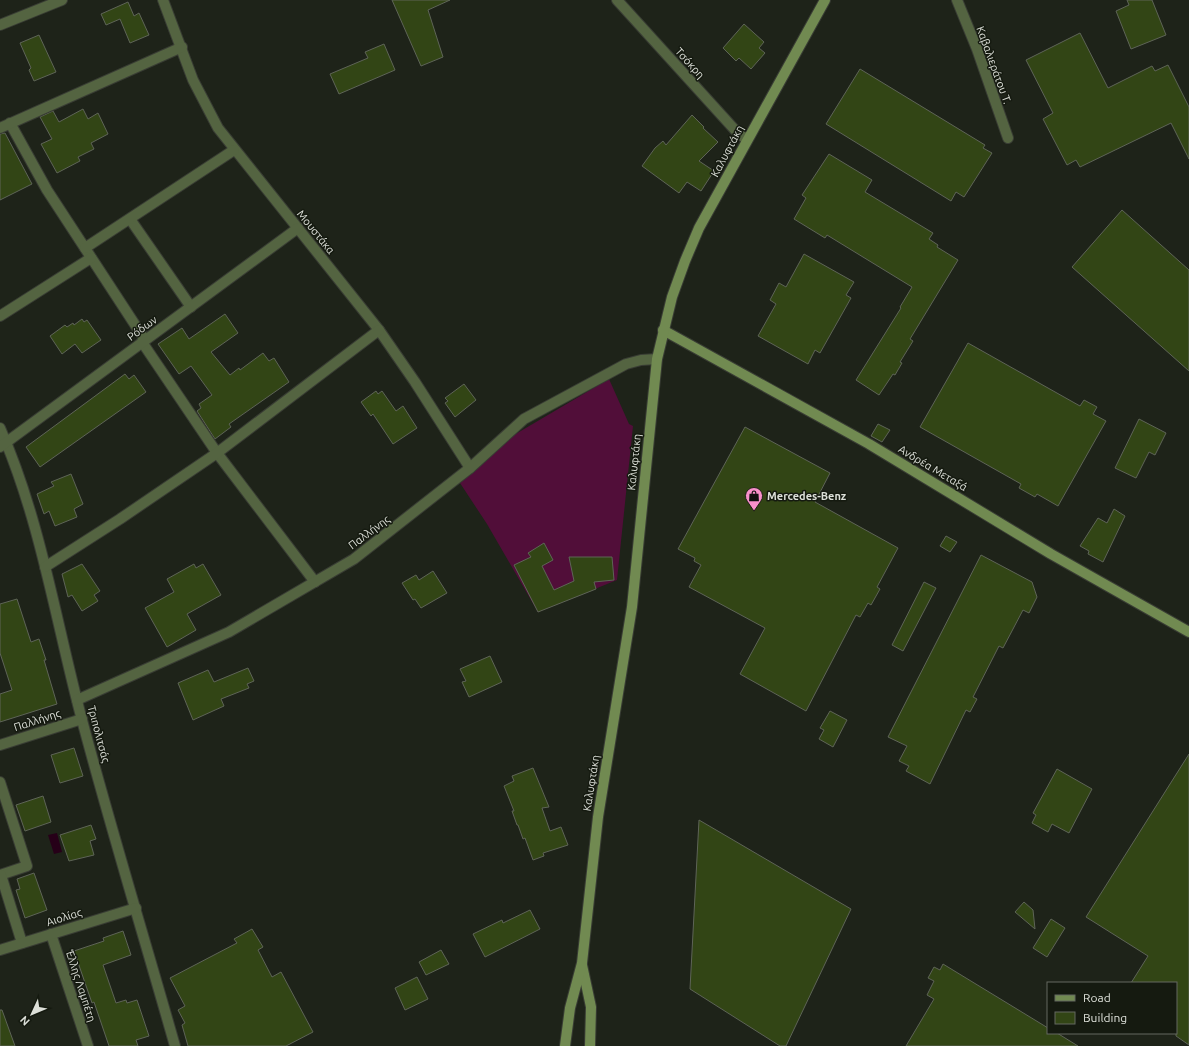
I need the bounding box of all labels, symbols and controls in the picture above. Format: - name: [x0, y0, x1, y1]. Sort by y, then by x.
- street label: Καβαλιεράτου Τ.: [974, 25, 1014, 105]
- street label: Τσόκρη: [673, 45, 707, 81]
- street label: Καλυφτάκη: [708, 123, 746, 179]
- street label: Μουστάκα: [295, 208, 337, 257]
- street label: Ρόδων: [125, 313, 160, 343]
- street label: Καλυφτάκη: [625, 433, 643, 491]
- street label: Ανδρέα Μεταξά: [896, 443, 970, 494]
- shop icon: Mercedes-Benz: [744, 486, 764, 511]
- place label: Mercedes-Benz: [767, 490, 847, 502]
- street label: Παλλήνης: [346, 513, 393, 552]
- street label: Τριπολιτσάς: [85, 704, 112, 764]
- street label: Παλλήνης: [12, 707, 62, 734]
- street label: Καλυφτάκη: [581, 754, 601, 812]
- street label: Αιολίας: [45, 906, 83, 929]
- street label: Έλλης Λαμπέτη: [62, 948, 98, 1024]
- legend: [1047, 982, 1177, 1034]
- text: Road: [1083, 991, 1111, 1004]
- north arrow: [12, 994, 52, 1034]
- text: Building: [1083, 1011, 1127, 1024]
- text: N: [18, 1014, 32, 1028]

